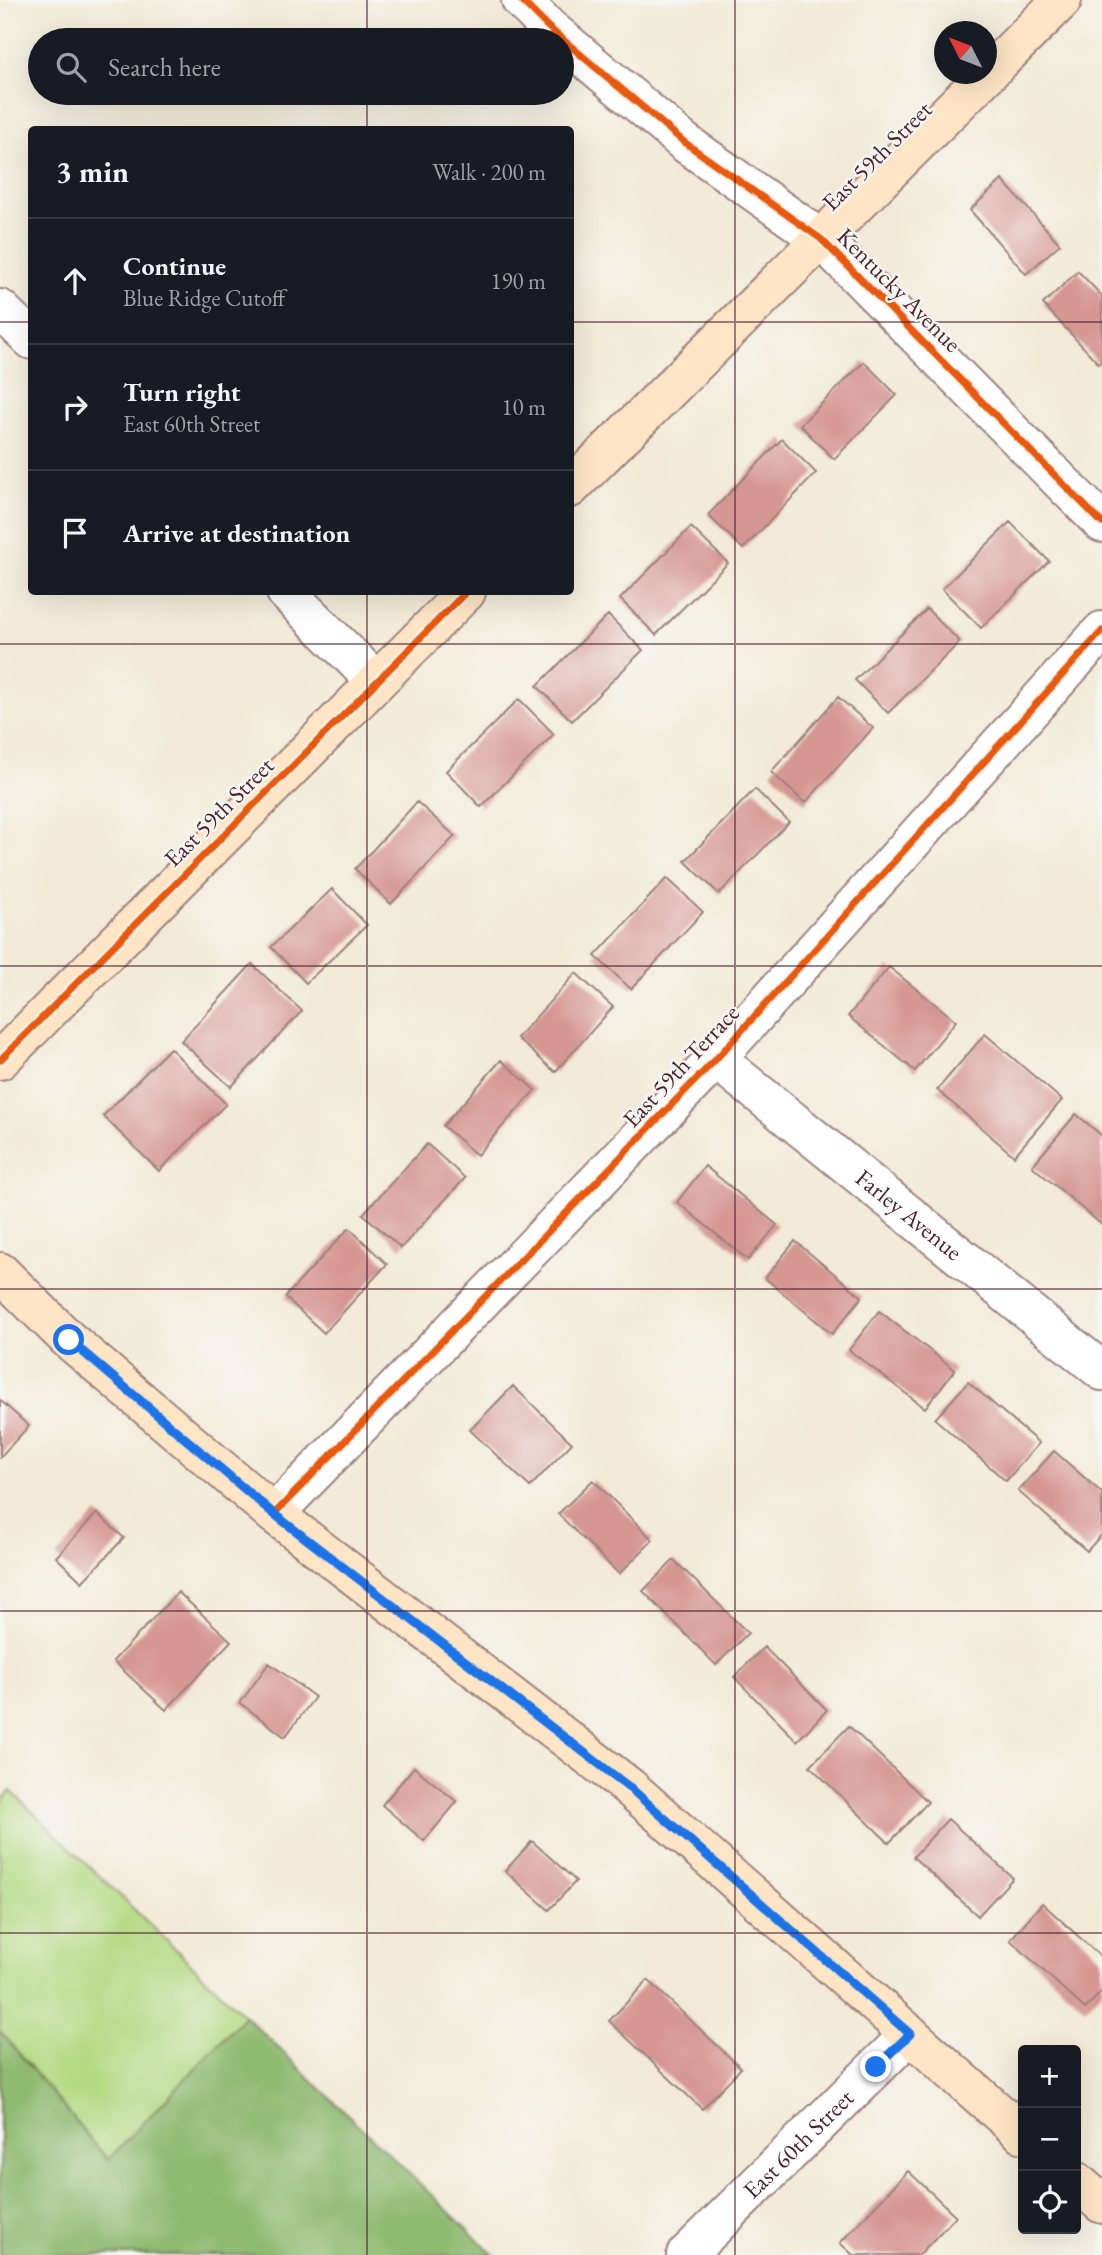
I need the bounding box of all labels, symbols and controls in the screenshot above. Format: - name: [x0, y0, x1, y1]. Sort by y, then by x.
- north arrow: [934, 21, 997, 84]
- search box: [28, 28, 574, 105]
- icon: search: [52, 48, 90, 86]
- text: Search here: [108, 50, 221, 84]
- street label: East 59th Street: [815, 94, 939, 217]
- text: 3 min: [56, 152, 129, 191]
- text: Walk · 200 m: [432, 157, 546, 187]
- street label: Kentucky Avenue: [830, 221, 968, 359]
- text: Continue: [123, 249, 226, 283]
- icon: ahead: [56, 262, 94, 300]
- text: 190 m: [490, 266, 546, 296]
- text: Blue Ridge Cutoff: [123, 283, 285, 313]
- text: Turn right: [123, 375, 241, 409]
- icon: right: [56, 388, 94, 426]
- text: 10 m: [501, 392, 546, 422]
- text: East 60th Street: [123, 409, 260, 439]
- icon: arrive: [56, 514, 94, 552]
- text: Arrive at destination: [123, 516, 350, 550]
- street label: East 59th Street: [157, 750, 281, 873]
- street label: East 59th Terrace: [616, 997, 746, 1134]
- street label: Farley Avenue: [849, 1162, 969, 1267]
- route start: [53, 1324, 84, 1355]
- map controls: [1018, 2045, 1081, 2234]
- button: +: [1018, 2045, 1081, 2108]
- route end: [860, 2051, 891, 2082]
- street label: East 60th Street: [736, 2082, 860, 2205]
- button: −: [1018, 2108, 1081, 2171]
- button: locate: [1018, 2171, 1081, 2234]

